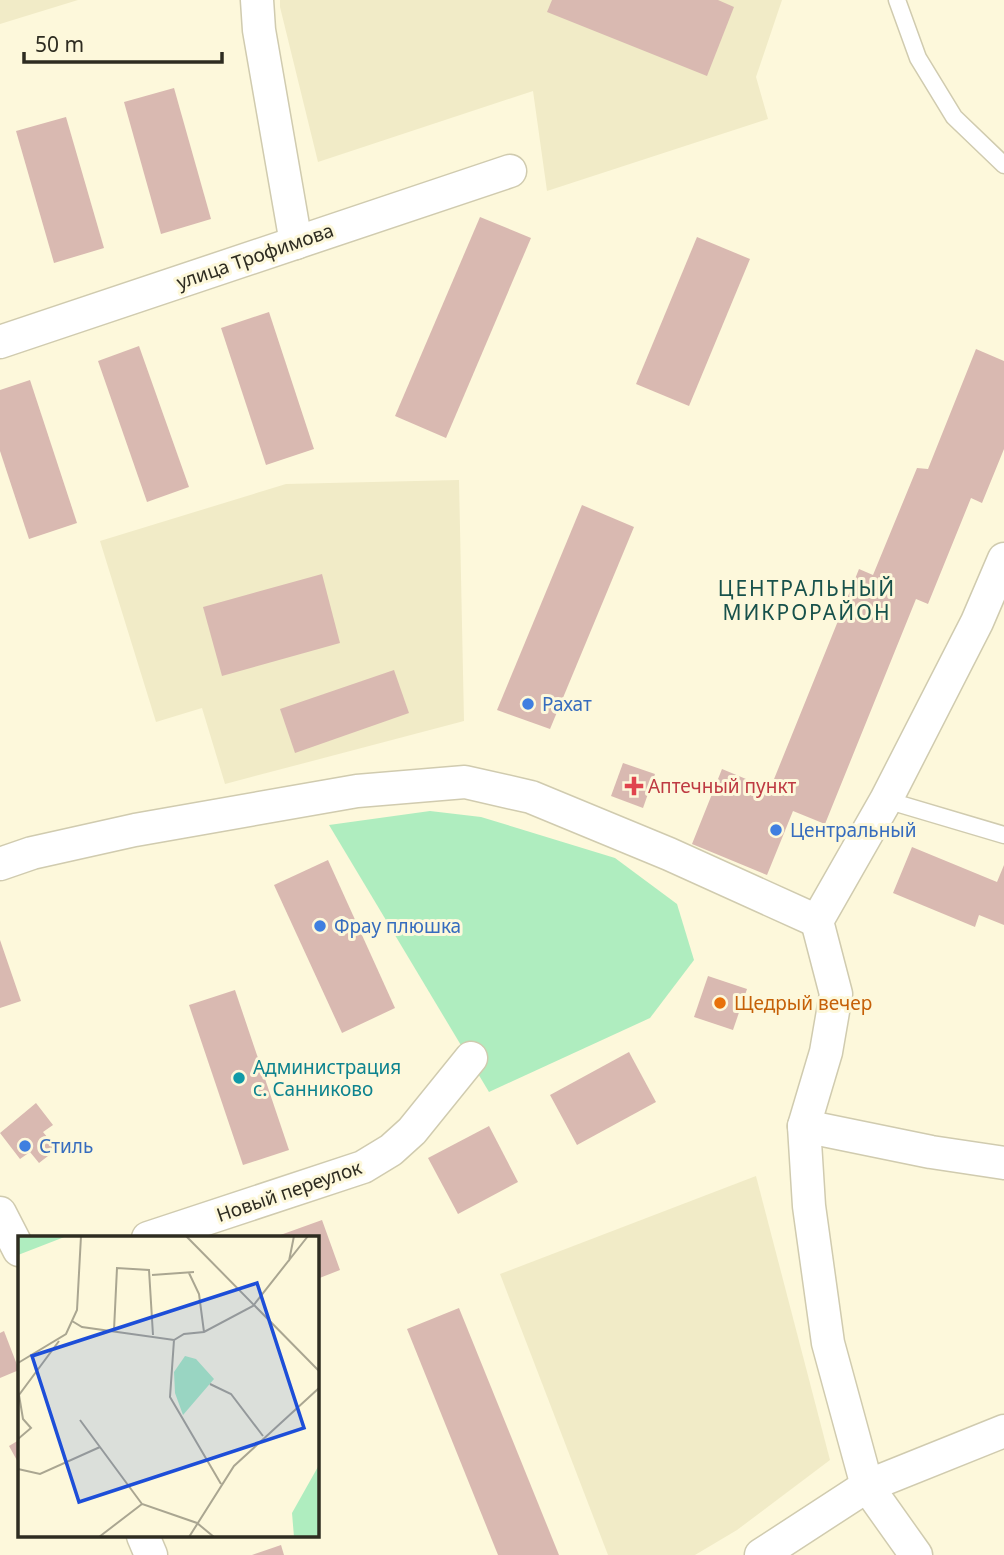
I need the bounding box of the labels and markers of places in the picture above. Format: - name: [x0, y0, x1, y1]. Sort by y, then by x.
- place label: Рахат: [542, 691, 592, 717]
- marker: Рахат: [520, 696, 536, 712]
- place label: Аптечный пункт: [648, 773, 797, 799]
- marker: Аптечный пункт: [626, 778, 642, 794]
- place label: Центральный: [790, 817, 917, 843]
- marker: Центральный: [768, 822, 784, 838]
- place label: Фрау плюшка: [334, 913, 461, 939]
- marker: Фрау плюшка: [312, 918, 328, 934]
- place label: Щедрый вечер: [734, 990, 872, 1016]
- marker: Щедрый вечер: [712, 995, 728, 1011]
- place label: Администрация с. Санниково: [253, 1054, 401, 1102]
- marker: Администрация с. Санниково: [231, 1070, 247, 1086]
- place label: Стиль: [39, 1133, 93, 1159]
- marker: Стиль: [17, 1138, 33, 1154]

